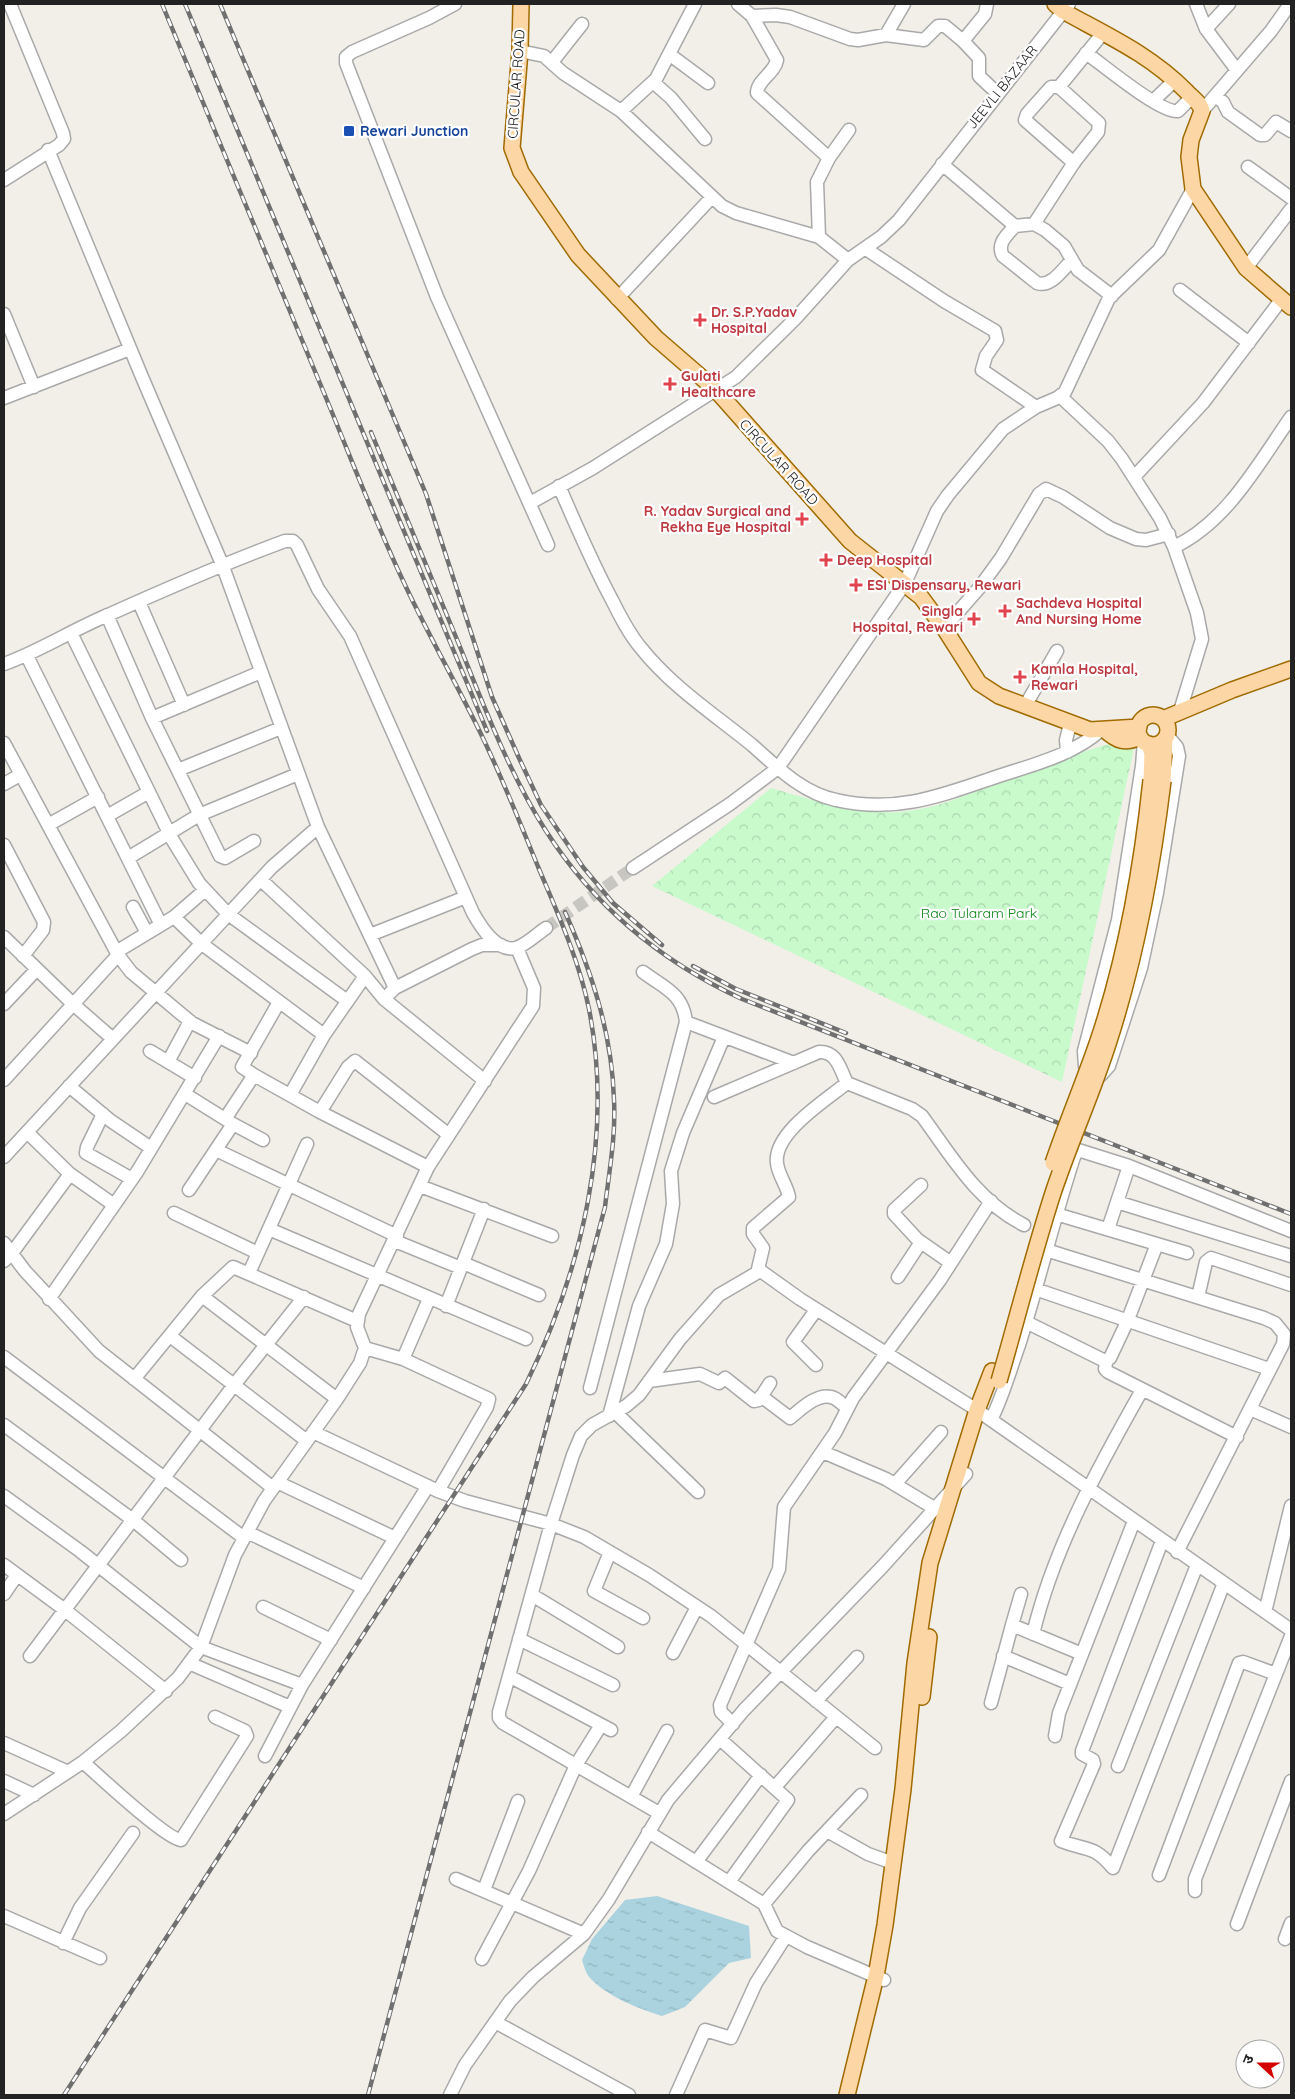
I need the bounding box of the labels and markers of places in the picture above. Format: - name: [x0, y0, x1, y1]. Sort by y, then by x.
- place label: Rewari Junction: [360, 122, 468, 140]
- marker: Rewari Junction: [342, 124, 356, 138]
- place label: Dr. S.P.Yadav Hospital: [711, 303, 797, 337]
- marker: Dr. S.P.Yadav Hospital: [693, 313, 707, 327]
- place label: Gulati Healthcare: [681, 367, 756, 401]
- marker: Gulati Healthcare: [663, 377, 677, 391]
- place label: R. Yadav Surgical and Rekha Eye Hospital: [644, 502, 791, 536]
- marker: R. Yadav Surgical and Rekha Eye Hospital: [795, 512, 809, 526]
- place label: Deep Hospital: [837, 551, 932, 569]
- marker: Deep Hospital: [819, 553, 833, 567]
- place label: ESI Dispensary, Rewari: [867, 576, 1021, 594]
- marker: ESI Dispensary, Rewari: [849, 578, 863, 592]
- place label: Sachdeva Hospital And Nursing Home: [1016, 594, 1142, 628]
- place label: Singla Hospital, Rewari: [852, 602, 963, 636]
- marker: Sachdeva Hospital And Nursing Home: [998, 604, 1012, 618]
- marker: Singla Hospital, Rewari: [967, 612, 981, 626]
- place label: Kamla Hospital, Rewari: [1031, 660, 1138, 694]
- marker: Kamla Hospital, Rewari: [1013, 670, 1027, 684]

